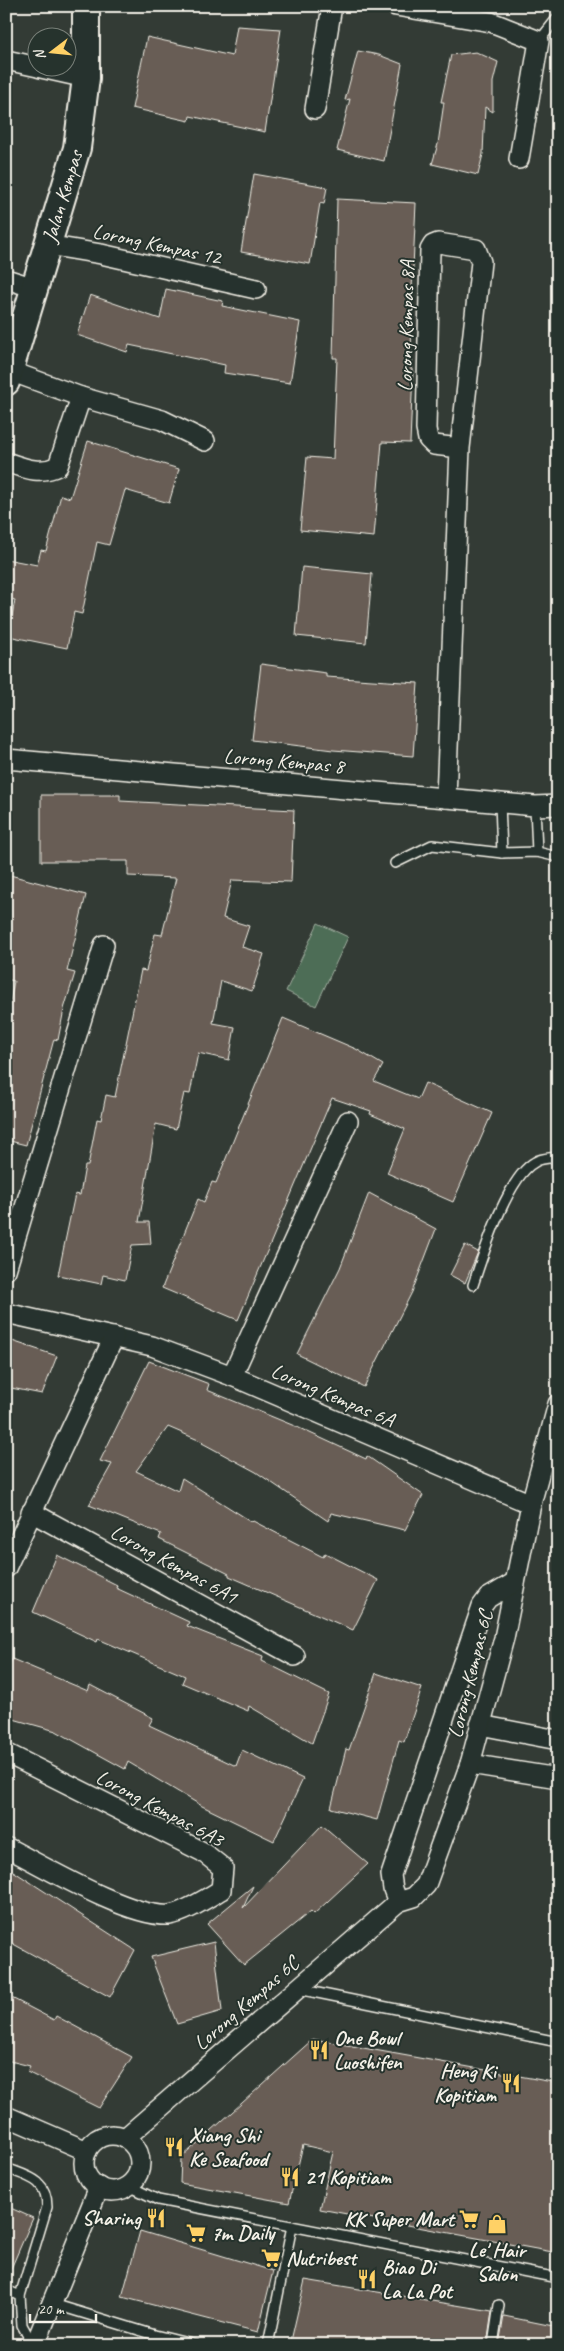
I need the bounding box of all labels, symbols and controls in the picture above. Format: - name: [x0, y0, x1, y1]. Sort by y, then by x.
- north arrow: [28, 28, 78, 78]
- text: N: [30, 47, 49, 62]
- street label: Jalan Kempas: [36, 146, 89, 246]
- street label: Lorong Kempas 12: [91, 218, 225, 271]
- street label: Lorong Kempas 8A: [392, 259, 420, 392]
- street label: Lorong Kempas 8: [223, 743, 348, 779]
- street label: Lorong Kempas 6A: [267, 1357, 400, 1433]
- street label: Lorong Kempas 6A1: [106, 1519, 243, 1610]
- street label: Lorong Kempas 6C: [442, 1605, 499, 1741]
- street label: Lorong Kempas 6A3: [92, 1763, 230, 1853]
- street label: Lorong Kempas 6C: [188, 1949, 305, 2056]
- place label: One Bowl Luoshifen: [334, 2025, 404, 2075]
- restaurant icon: One Bowl Luoshifen: [308, 2039, 330, 2061]
- place label: Heng Ki Kopitiam: [434, 2058, 499, 2108]
- restaurant icon: Heng Ki Kopitiam: [500, 2072, 522, 2094]
- place label: Xiang Shi Ke Seafood: [189, 2122, 271, 2172]
- restaurant icon: Xiang Shi Ke Seafood: [163, 2136, 185, 2158]
- place label: 21 Kopitiam: [305, 2164, 392, 2190]
- restaurant icon: 21 Kopitiam: [279, 2166, 301, 2188]
- place label: Sharing: [82, 2205, 142, 2231]
- place label: KK Super Mart: [344, 2206, 456, 2232]
- restaurant icon: Sharing: [145, 2207, 167, 2229]
- supermarket icon: KK Super Mart: [458, 2208, 480, 2230]
- shop icon: Le' Hair Salon: [486, 2213, 508, 2235]
- place label: 7m Daily: [211, 2220, 277, 2246]
- supermarket icon: 7m Daily: [185, 2222, 207, 2244]
- place label: Le' Hair Salon: [469, 2237, 528, 2287]
- place label: Nutribest: [286, 2245, 359, 2271]
- supermarket icon: Nutribest: [260, 2247, 282, 2269]
- place label: Biao Di La La Pot: [382, 2254, 454, 2304]
- restaurant icon: Biao Di La La Pot: [356, 2268, 378, 2290]
- scale bar: [30, 2291, 96, 2323]
- text: 20 m: [38, 2300, 65, 2319]

